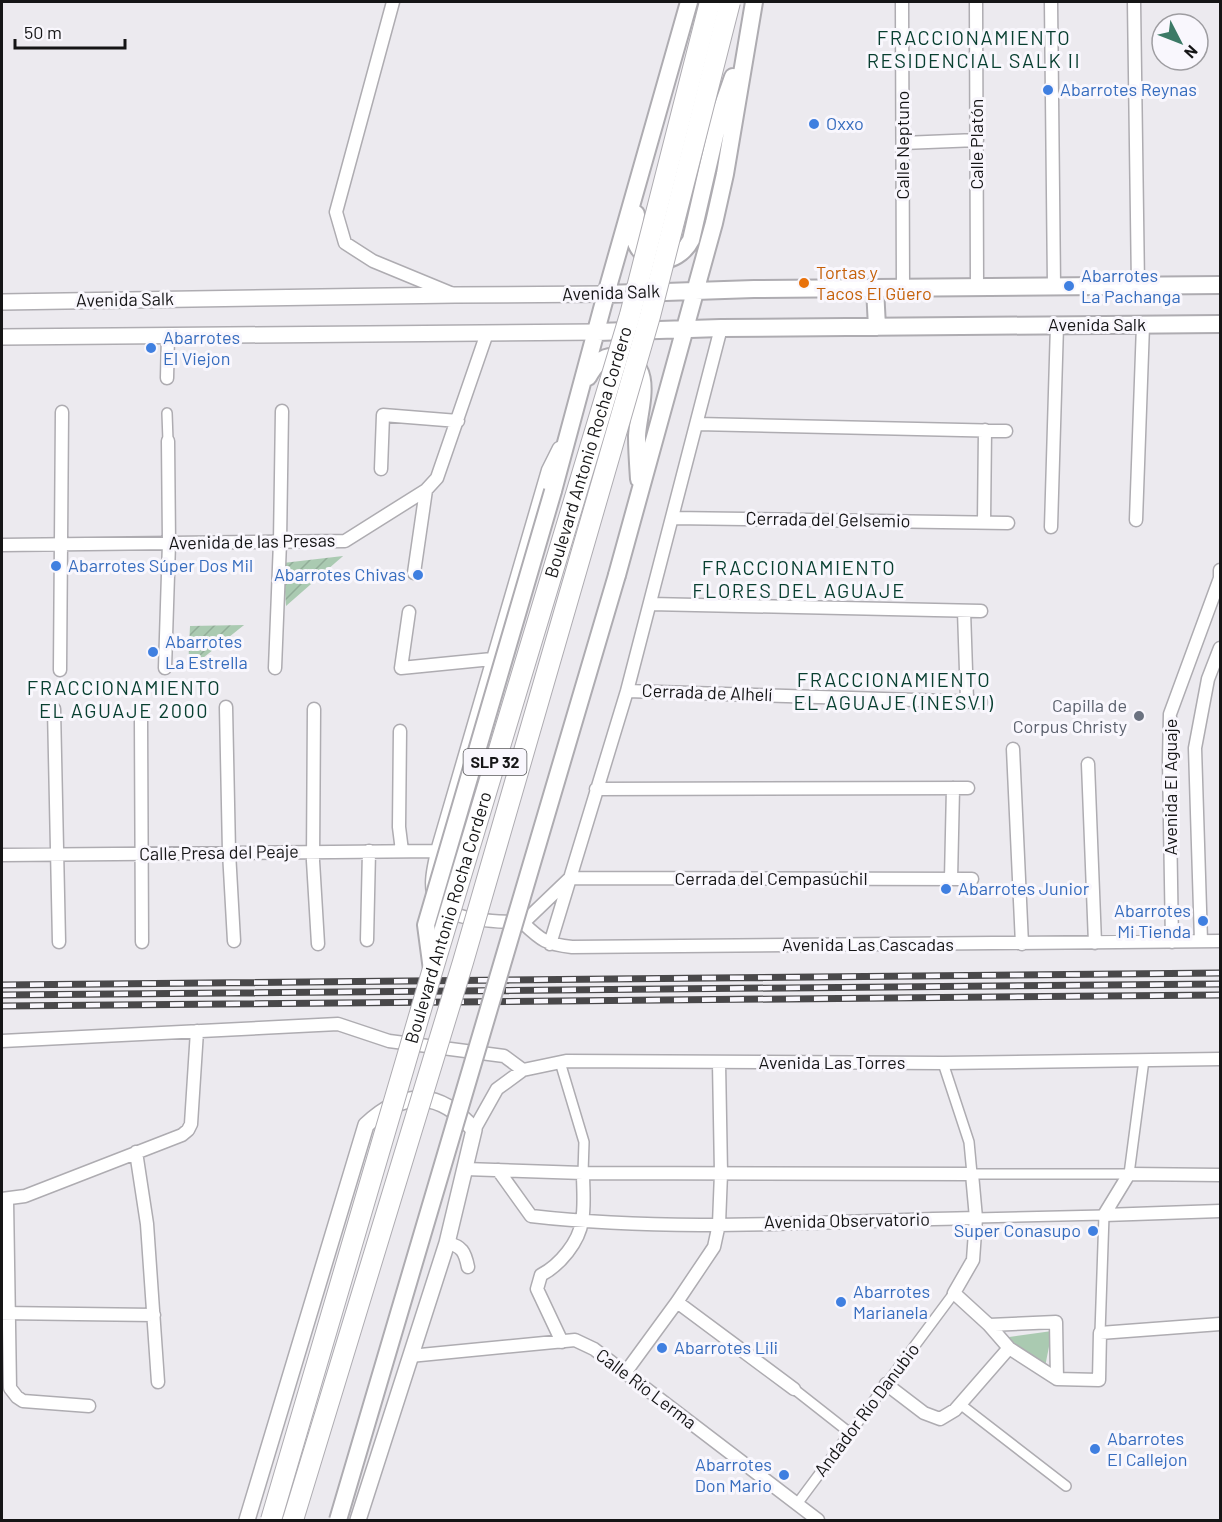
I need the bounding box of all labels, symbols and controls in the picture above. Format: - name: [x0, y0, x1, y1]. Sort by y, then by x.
- scale bar: [15, 12, 124, 50]
- north arrow: [1150, 12, 1210, 72]
- text: 50 m: [24, 21, 62, 43]
- district label: FRACCIONAMIENTO RESIDENCIAL SALK II: [867, 25, 1081, 72]
- text: N: [1181, 42, 1202, 63]
- place label: Abarrotes Reynas: [1060, 78, 1197, 100]
- marker: Abarrotes Reynas: [1041, 83, 1055, 97]
- street label: Calle Neptuno: [891, 91, 913, 199]
- street label: Calle Platón: [965, 98, 987, 190]
- place label: Oxxo: [826, 112, 864, 134]
- marker: Oxxo: [807, 117, 821, 131]
- place label: Tortas y Tacos El Güero: [816, 261, 932, 304]
- place label: Abarrotes La Pachanga: [1081, 264, 1181, 307]
- marker: Tortas y Tacos El Güero: [797, 276, 811, 290]
- street label: Avenida Salk: [562, 279, 660, 305]
- marker: Abarrotes La Pachanga: [1062, 279, 1076, 293]
- street label: Avenida Salk: [76, 287, 174, 311]
- street label: Avenida Salk: [1048, 313, 1146, 335]
- street label: Boulevard Antonio Rocha Cordero: [539, 323, 636, 580]
- place label: Abarrotes El Viejon: [163, 326, 240, 369]
- marker: Abarrotes El Viejon: [144, 341, 158, 355]
- street label: Cerrada del Gelsemio: [745, 507, 911, 531]
- street label: Avenida de las Presas: [168, 529, 336, 553]
- place label: Abarrotes Súper Dos Mil: [68, 554, 253, 576]
- district label: FRACCIONAMIENTO FLORES DEL AGUAJE: [692, 555, 906, 602]
- marker: Abarrotes Súper Dos Mil: [49, 559, 63, 573]
- place label: Abarrotes Chivas: [274, 563, 406, 585]
- marker: Abarrotes Chivas: [411, 568, 425, 582]
- place label: Abarrotes La Estrella: [165, 630, 248, 673]
- marker: Abarrotes La Estrella: [146, 645, 160, 659]
- district label: FRACCIONAMIENTO EL AGUAJE (INESVI): [794, 667, 994, 714]
- district label: FRACCIONAMIENTO EL AGUAJE 2000: [27, 675, 221, 722]
- street label: Cerrada de Alhelí: [641, 679, 773, 705]
- place label: Capilla de Corpus Christy: [1013, 694, 1127, 737]
- marker: Capilla de Corpus Christy: [1132, 709, 1146, 723]
- street label: Avenida El Aguaje: [1159, 719, 1181, 855]
- road number: SLP 32: [464, 749, 526, 775]
- street label: Boulevard Antonio Rocha Cordero: [400, 789, 496, 1046]
- street label: Calle Presa del Peaje: [139, 840, 299, 864]
- street label: Cerrada del Cempasúchil: [674, 867, 868, 889]
- place label: Abarrotes Junior: [958, 877, 1090, 899]
- marker: Abarrotes Junior: [939, 882, 953, 896]
- place label: Abarrotes Mi Tienda: [1114, 899, 1191, 942]
- marker: Abarrotes Mi Tienda: [1196, 914, 1210, 928]
- street label: Avenida Las Cascadas: [782, 933, 954, 955]
- street label: Avenida Las Torres: [759, 1051, 905, 1073]
- street label: Avenida Observatorio: [764, 1208, 930, 1232]
- place label: Super Conasupo: [954, 1219, 1081, 1241]
- marker: Super Conasupo: [1086, 1224, 1100, 1238]
- place label: Abarrotes Marianela: [853, 1280, 930, 1323]
- marker: Abarrotes Marianela: [834, 1295, 848, 1309]
- place label: Abarrotes Lili: [674, 1336, 778, 1358]
- street label: Andador Río Danubio: [809, 1338, 924, 1480]
- marker: Abarrotes Lili: [655, 1341, 669, 1355]
- street label: Calle Río Lerma: [592, 1343, 701, 1433]
- place label: Abarrotes El Callejon: [1107, 1427, 1187, 1470]
- marker: Abarrotes El Callejon: [1088, 1442, 1102, 1456]
- place label: Abarrotes Don Mario: [695, 1453, 772, 1496]
- marker: Abarrotes Don Mario: [777, 1468, 791, 1482]

